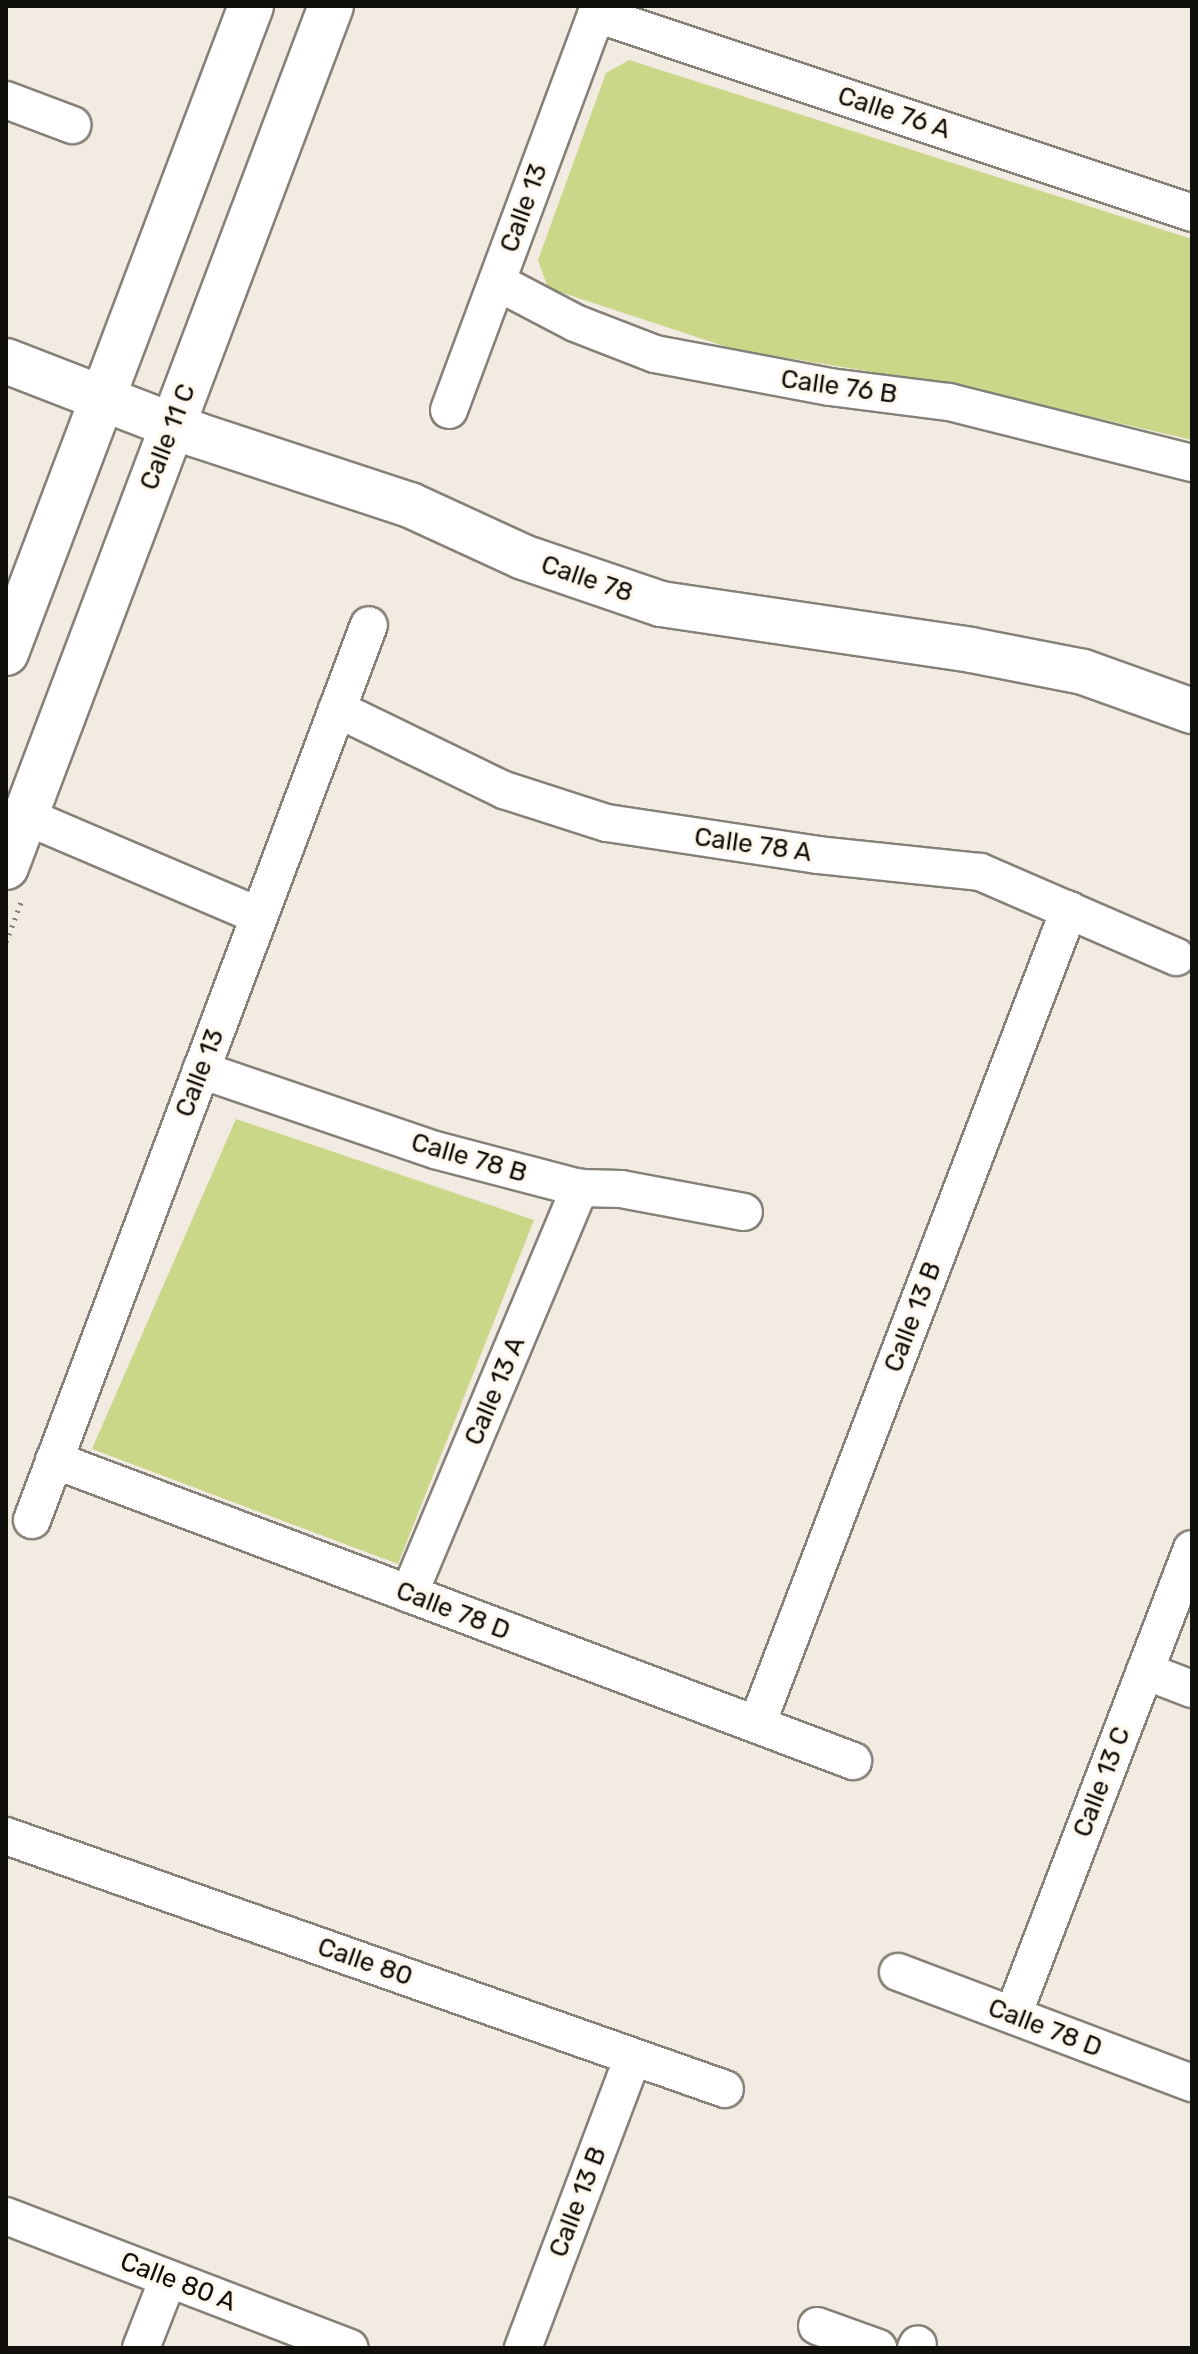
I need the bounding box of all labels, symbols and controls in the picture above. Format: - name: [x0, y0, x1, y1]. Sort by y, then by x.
- street label: Calle 76 A: [833, 80, 955, 146]
- street label: Calle 13: [494, 159, 554, 257]
- street label: Calle 76 B: [779, 363, 899, 411]
- street label: Calle 11 C: [134, 380, 202, 494]
- street label: Calle 78: [537, 549, 637, 609]
- street label: Calle 78 A: [692, 821, 814, 869]
- street label: Calle 13: [169, 1024, 231, 1122]
- street label: Calle 78 B: [408, 1127, 530, 1189]
- street label: Calle 13 B: [878, 1257, 948, 1377]
- street label: Calle 13 A: [458, 1332, 532, 1450]
- street label: Calle 78 D: [392, 1575, 514, 1647]
- street label: Calle 13 C: [1067, 1722, 1137, 1842]
- street label: Calle 80: [313, 1931, 417, 1993]
- street label: Calle 78 D: [984, 1992, 1106, 2064]
- street label: Calle 13 B: [543, 2142, 613, 2262]
- street label: Calle 80 A: [115, 2246, 241, 2318]

